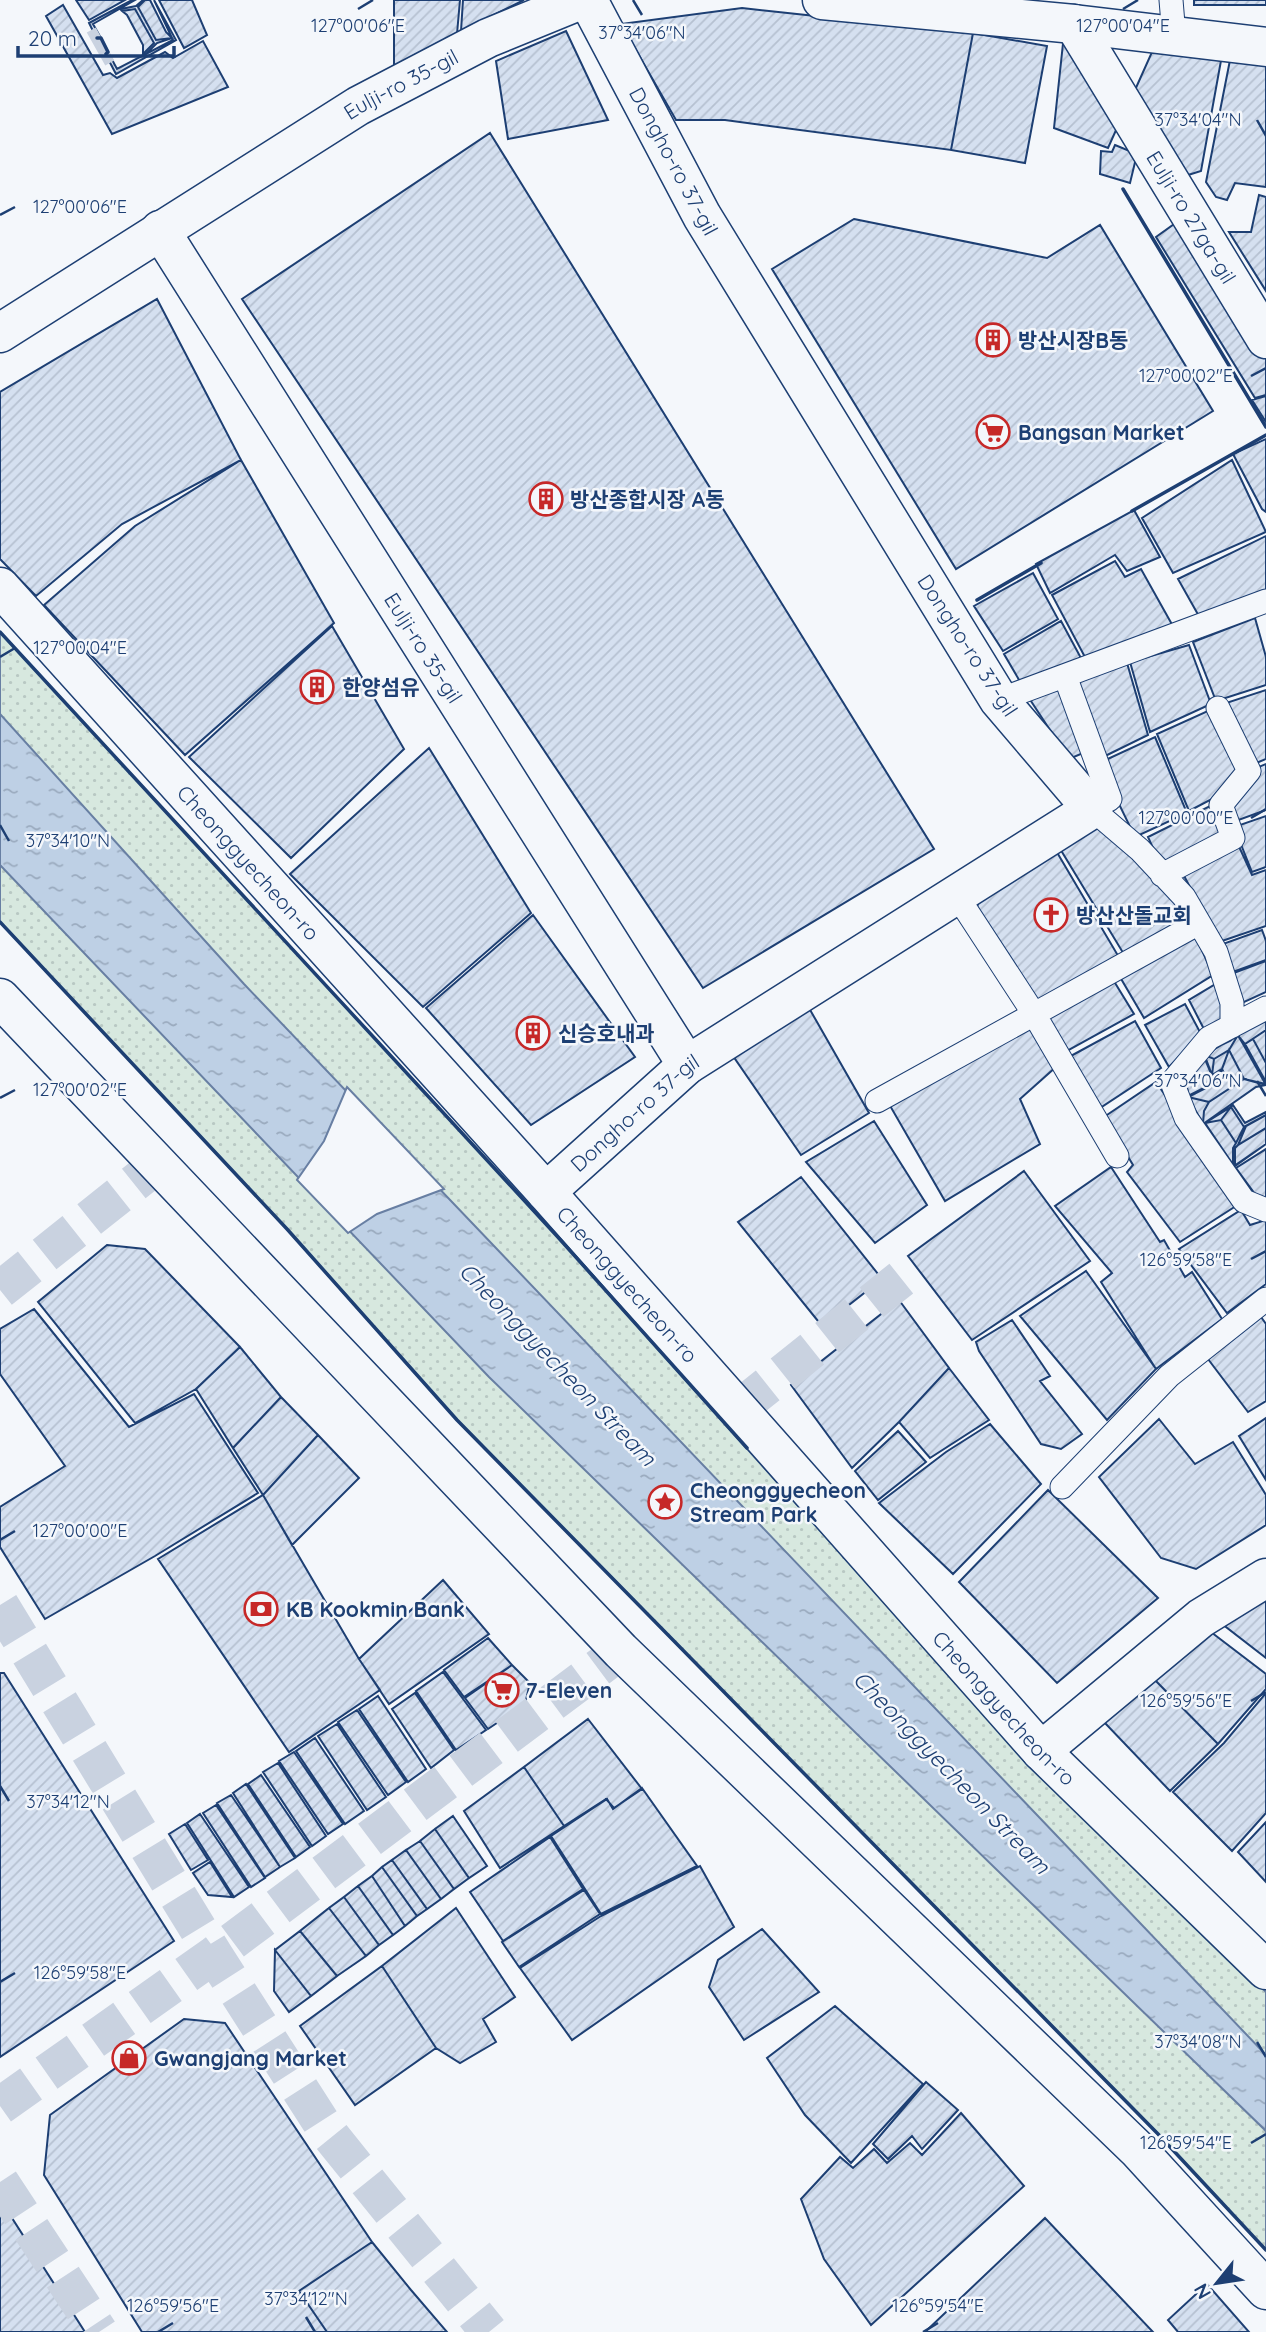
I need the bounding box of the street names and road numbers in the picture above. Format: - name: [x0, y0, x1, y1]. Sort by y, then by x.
- street label: Eulji-ro 35-gil: [339, 43, 462, 125]
- street label: Dongho-ro 37-gil: [624, 82, 724, 240]
- street label: Eulji-ro 27ga-gil: [1141, 146, 1242, 288]
- street label: Dongho-ro 37-gil: [912, 569, 1024, 721]
- street label: Eulji-ro 35-gil: [379, 588, 468, 708]
- street label: Cheonggyecheon-ro: [172, 779, 325, 945]
- street label: Dongho-ro 37-gil: [565, 1048, 704, 1177]
- street label: Cheonggyecheon-ro: [551, 1201, 704, 1368]
- street label: Cheonggyecheon-ro: [927, 1625, 1081, 1791]

